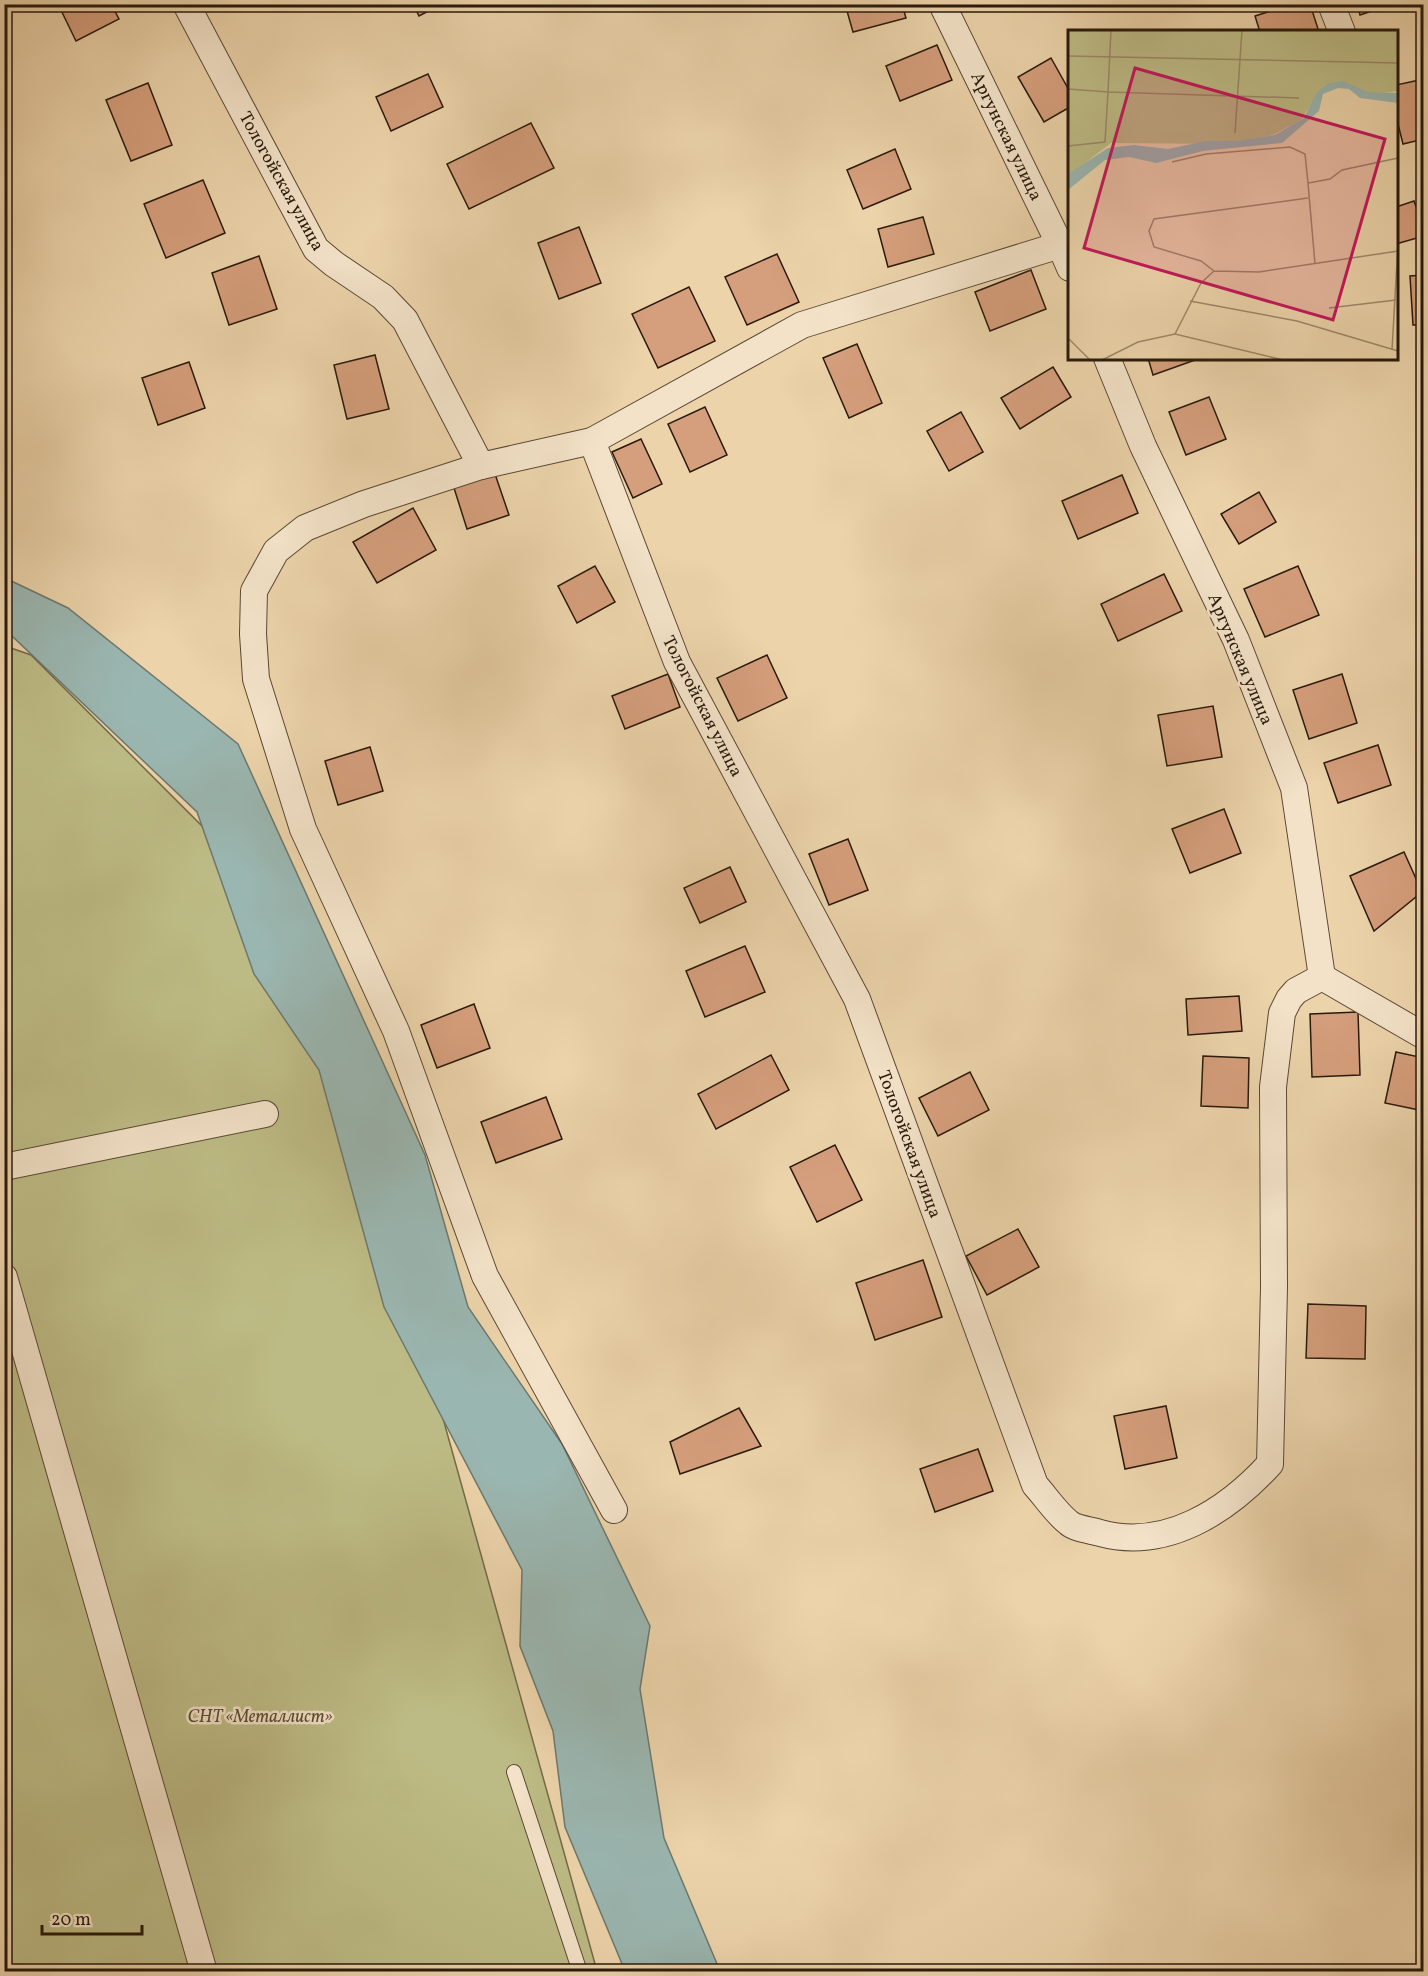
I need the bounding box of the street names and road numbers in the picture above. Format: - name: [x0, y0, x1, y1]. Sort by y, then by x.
- street label: Аргунская улица: [964, 68, 1048, 205]
- street label: Тологойская улица: [232, 108, 329, 256]
- street label: Аргунская улица: [1201, 590, 1279, 729]
- street label: Тологойская улица: [655, 632, 748, 782]
- street label: Тологойская улица: [870, 1067, 947, 1222]

